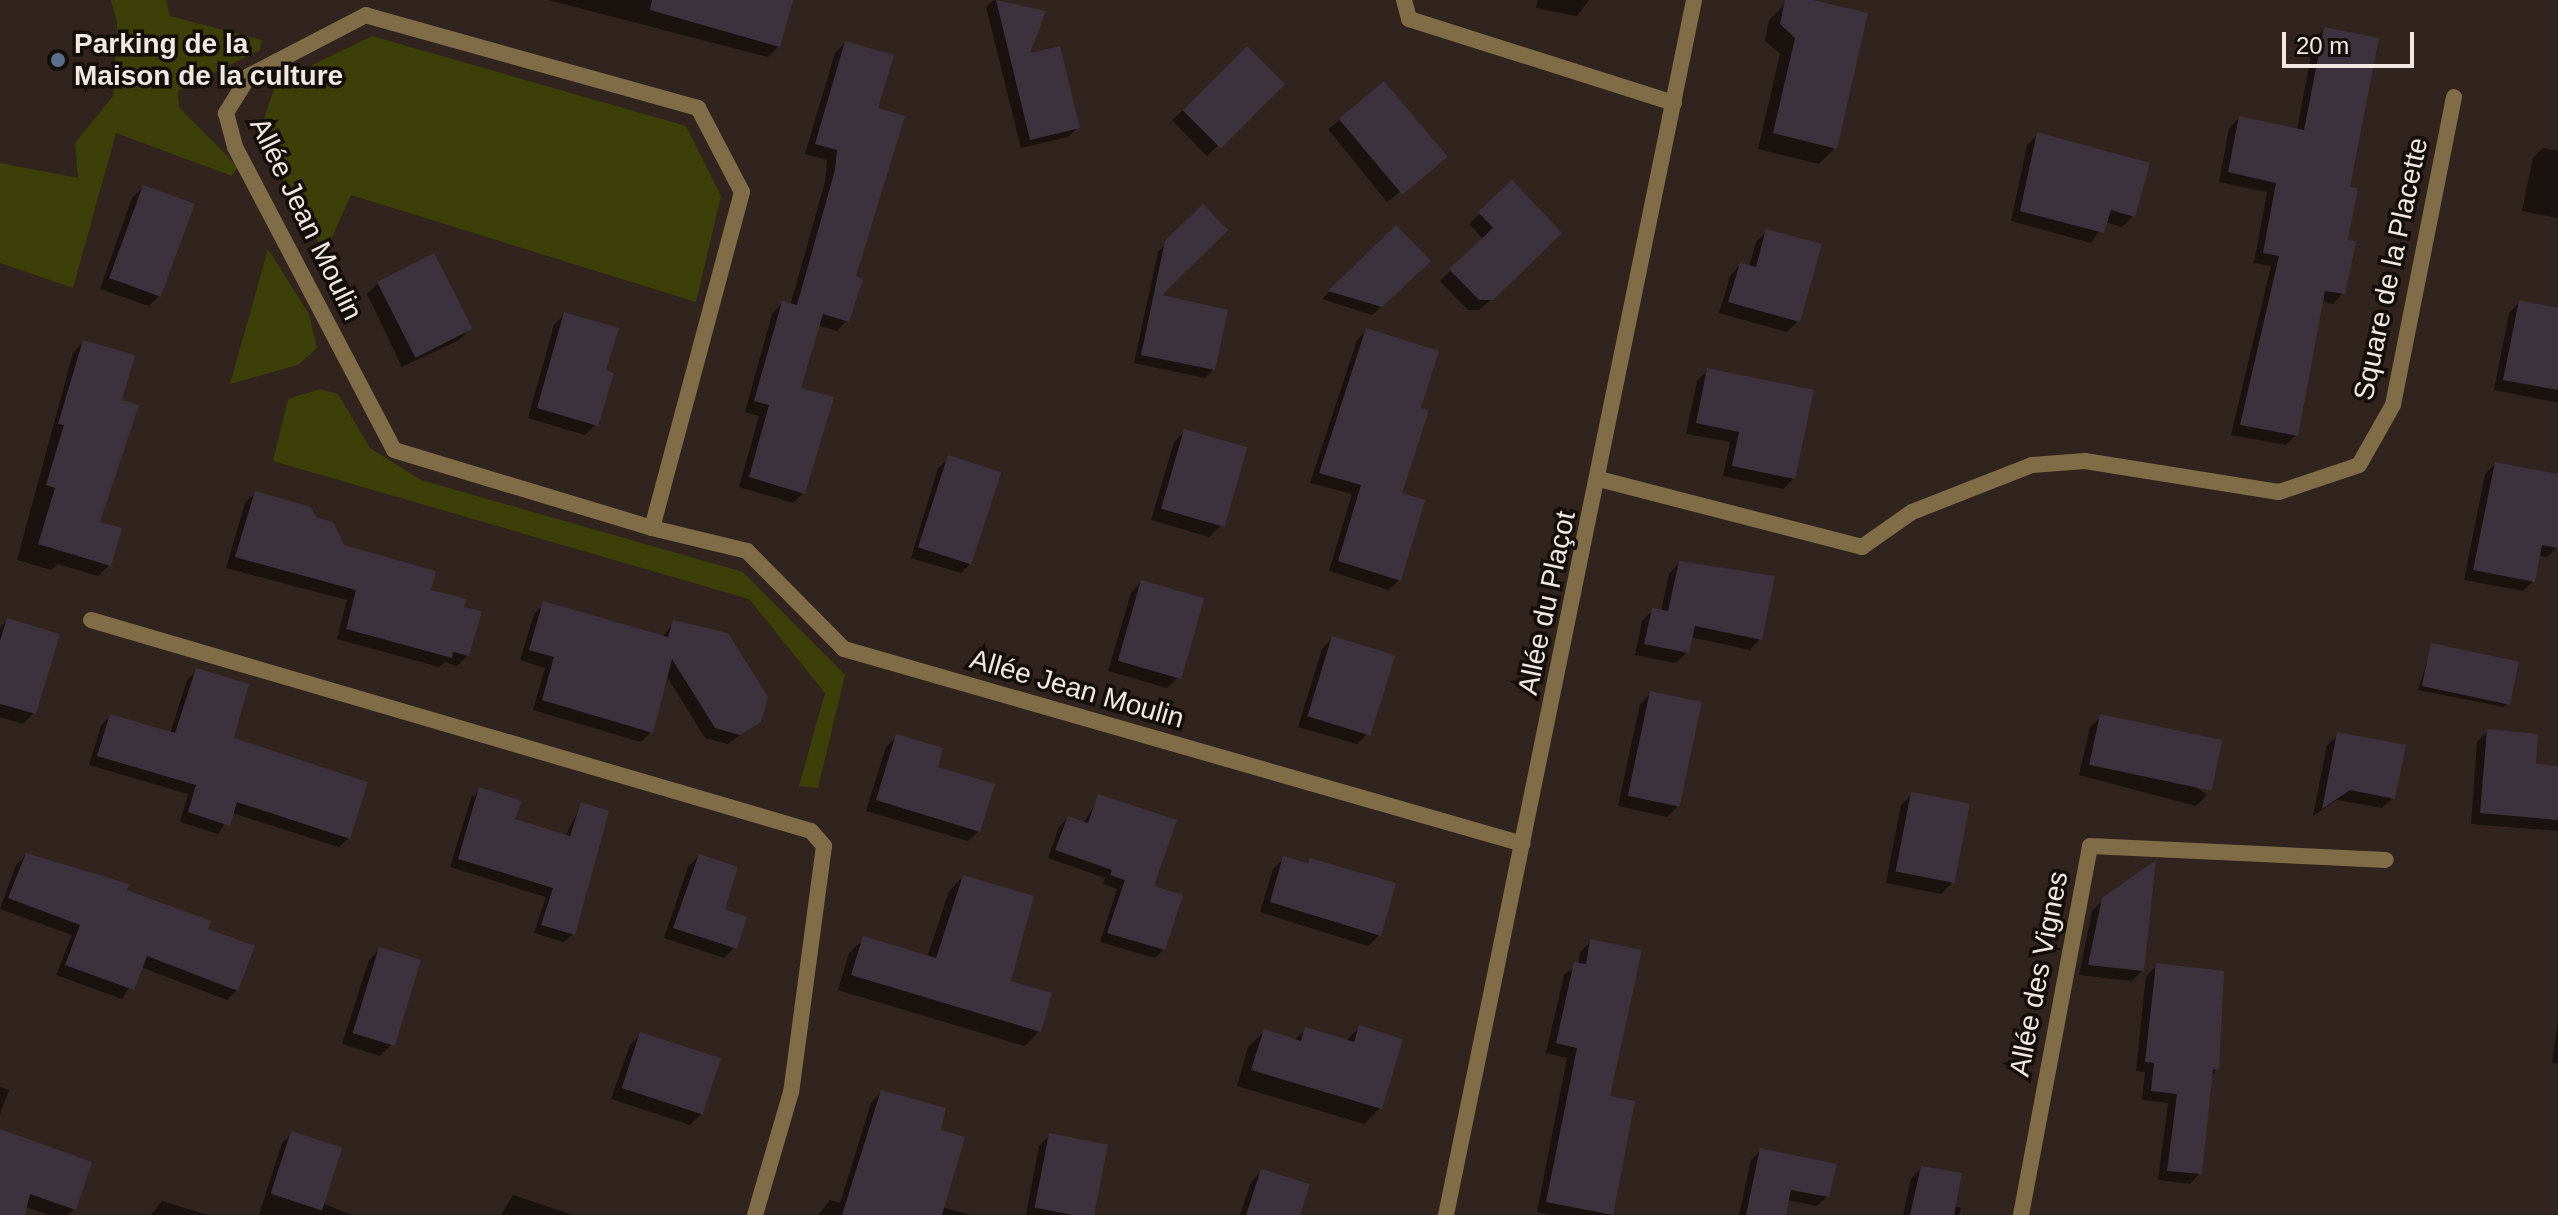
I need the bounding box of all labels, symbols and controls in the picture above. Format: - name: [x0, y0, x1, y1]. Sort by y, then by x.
- scale bar: [2286, 16, 2418, 66]
- place label: Parking de la Maison de la culture: [74, 27, 343, 93]
- text: 20 m: [2296, 32, 2349, 59]
- marker: Parking de la Maison de la culture: [49, 51, 67, 69]
- street label: Allée Jean Moulin: [242, 112, 370, 326]
- street label: Square de la Placette: [2347, 135, 2435, 403]
- street label: Allée du Plaçot: [1511, 508, 1583, 698]
- street label: Allée Jean Moulin: [966, 642, 1188, 736]
- street label: Allée des Vignes: [2003, 869, 2075, 1079]

